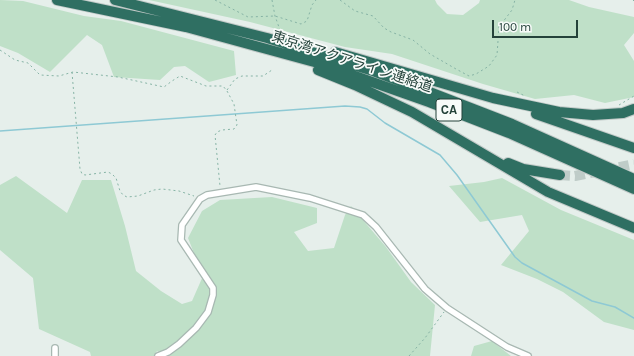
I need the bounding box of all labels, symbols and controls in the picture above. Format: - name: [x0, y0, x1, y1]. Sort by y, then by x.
- scale bar: [494, 12, 580, 38]
- text: 100 m: [499, 20, 531, 34]
- street label: 東京湾アクアライン連絡道: [270, 28, 434, 96]
- road number: CA: [436, 99, 462, 121]

